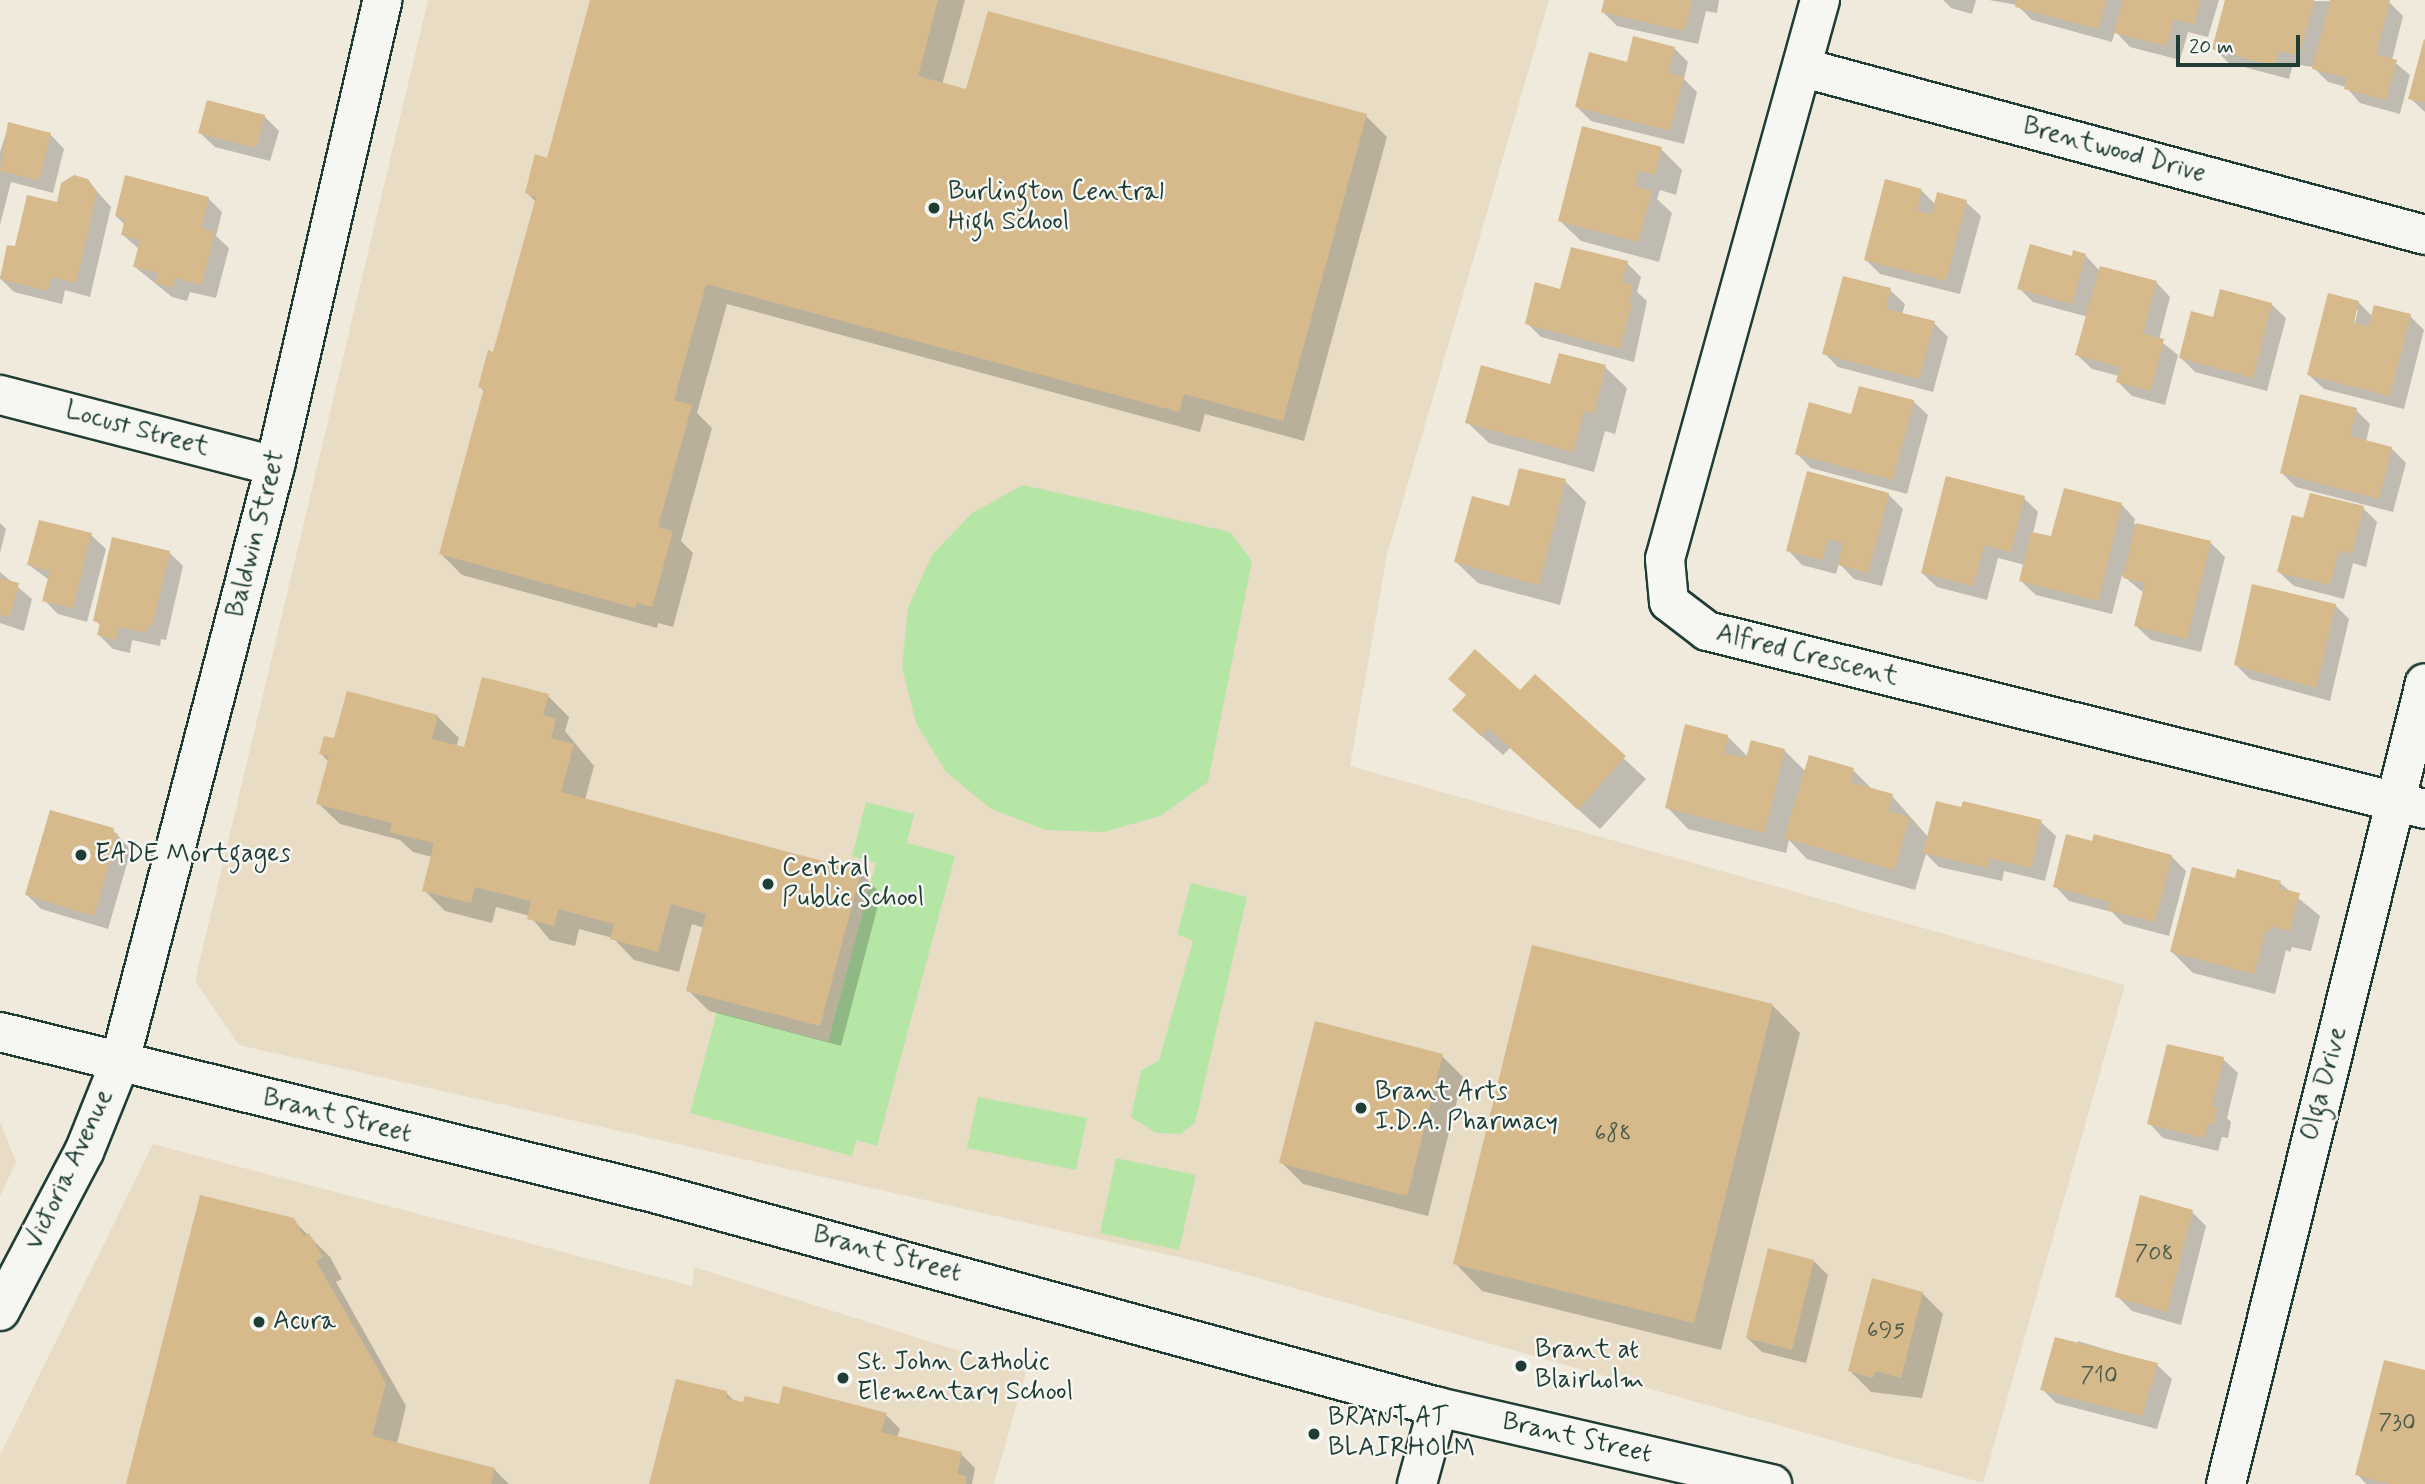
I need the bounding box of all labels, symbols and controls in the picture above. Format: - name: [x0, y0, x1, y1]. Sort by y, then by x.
- scale bar: [2180, 21, 2304, 65]
- text: 20 m: [2189, 33, 2234, 61]
- street label: Brentwood Drive: [2019, 112, 2209, 190]
- place label: Burlington Central High School: [948, 177, 1158, 238]
- marker: Burlington Central High School: [926, 200, 942, 216]
- street label: Locust Street: [62, 396, 212, 464]
- street label: Baldwin Street: [221, 448, 293, 620]
- street label: Alfred Crescent: [1717, 619, 1897, 693]
- place label: EADE Mortgages: [95, 839, 282, 871]
- marker: EADE Mortgages: [73, 847, 89, 863]
- place label: Central Public School: [782, 853, 925, 914]
- marker: Central Public School: [760, 876, 776, 892]
- street label: Olga Drive: [2296, 1025, 2354, 1143]
- place label: Brant Arts I.D.A. Pharmacy: [1375, 1077, 1558, 1138]
- street label: Brant Street: [257, 1083, 417, 1151]
- street label: Victoria Avenue: [19, 1085, 121, 1255]
- marker: Brant Arts I.D.A. Pharmacy: [1353, 1100, 1369, 1116]
- house number: 688: [1595, 1120, 1631, 1148]
- street label: Brant Street: [807, 1220, 967, 1290]
- house number: 708: [2134, 1240, 2174, 1268]
- place label: Acura: [273, 1306, 336, 1338]
- marker: Acura: [251, 1314, 267, 1330]
- house number: 695: [1867, 1317, 1905, 1345]
- place label: Brant at Blairholm: [1535, 1335, 1645, 1396]
- place label: St. John Catholic Elementary School: [857, 1347, 1073, 1408]
- marker: Brant at Blairholm: [1513, 1358, 1529, 1374]
- house number: 710: [2080, 1362, 2118, 1390]
- marker: St. John Catholic Elementary School: [835, 1370, 851, 1386]
- place label: BRANT AT BLAIRHOLM: [1328, 1403, 1476, 1464]
- street label: Brant Street: [1497, 1406, 1657, 1472]
- house number: 730: [2378, 1409, 2416, 1437]
- marker: BRANT AT BLAIRHOLM: [1306, 1426, 1322, 1442]

